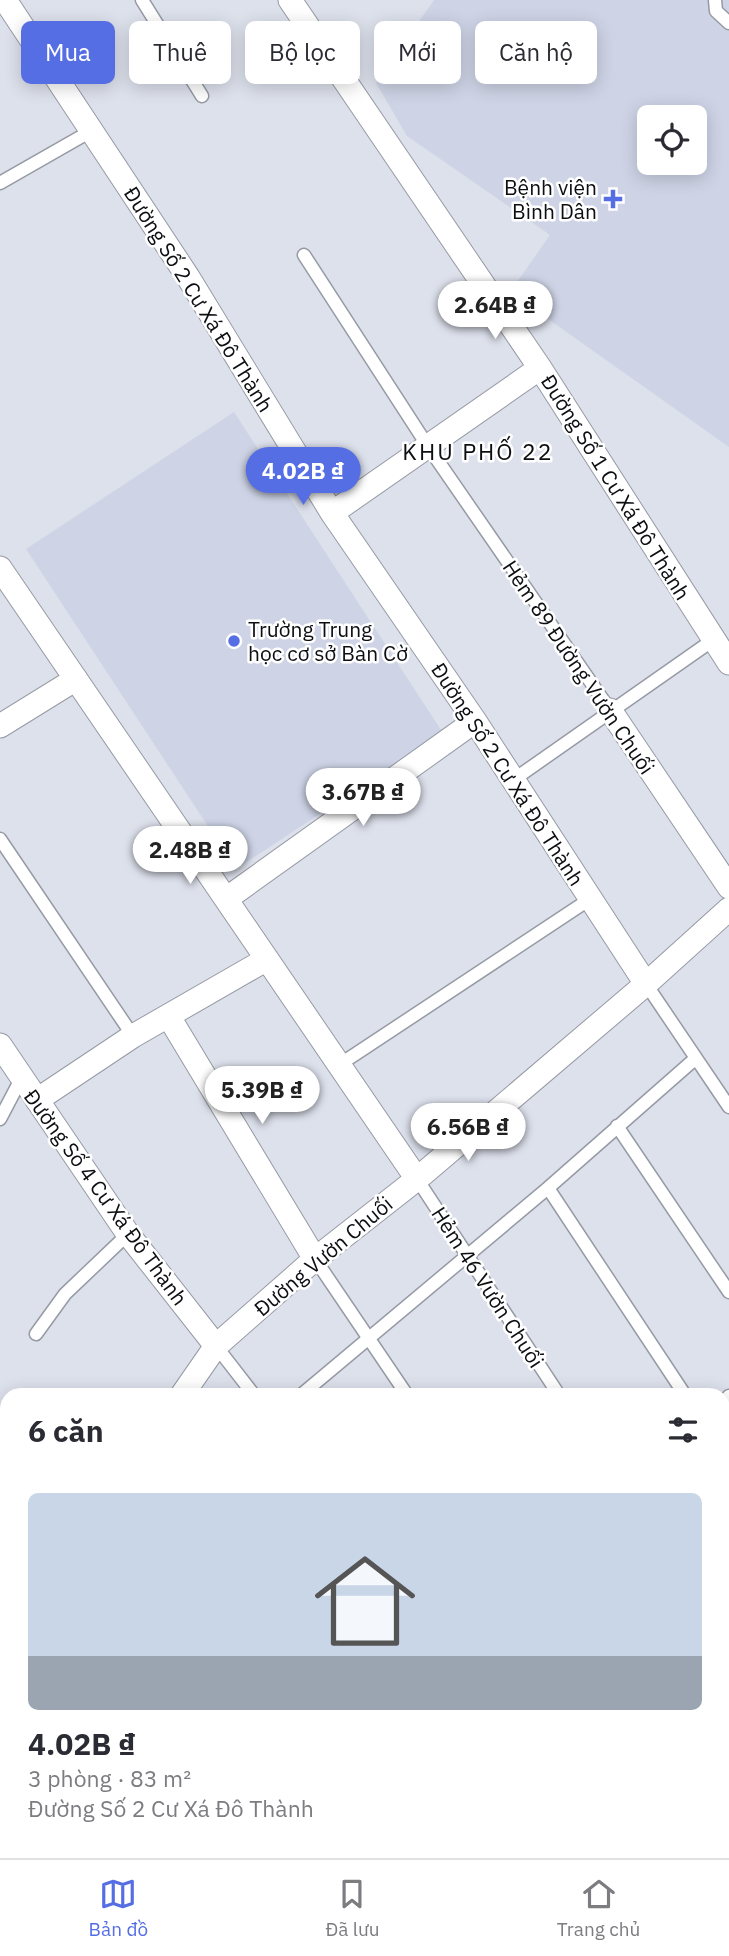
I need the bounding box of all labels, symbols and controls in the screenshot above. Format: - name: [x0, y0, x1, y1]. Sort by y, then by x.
- chip: Mua: [21, 21, 115, 84]
- chip: Thuê: [129, 21, 231, 84]
- chip: Bộ lọc: [245, 21, 360, 84]
- chip: Mới: [374, 21, 461, 84]
- chip: Căn hộ: [475, 21, 597, 84]
- map controls: [637, 105, 707, 175]
- button: locate: [637, 105, 707, 175]
- place label: Bệnh viện Bình Dân: [504, 173, 597, 225]
- street label: Ðường Số 2 Cư Xá Đô Thành: [118, 181, 280, 417]
- marker: Bệnh viện Bình Dân: [603, 189, 623, 209]
- pin: 2.64B ₫: [430, 282, 560, 341]
- text: 2.64B ₫: [454, 289, 536, 319]
- street label: Ðường Số 1 Cư Xá Đô Thành: [535, 369, 697, 605]
- district label: KHU PHỐ 22: [402, 435, 554, 466]
- pin: 4.02B ₫: [238, 448, 368, 507]
- text: 4.02B ₫: [262, 455, 344, 485]
- street label: Hẻm 89 Đường Vườn Chuối: [497, 555, 661, 779]
- place label: Trường Trung học cơ sở Bàn Cờ: [248, 615, 408, 667]
- marker: Trường Trung học cơ sở Bàn Cờ: [226, 633, 242, 649]
- street label: Ðường Số 2 Cư Xá Đô Thành: [425, 657, 591, 891]
- pin: 3.67B ₫: [298, 768, 428, 828]
- text: 3.67B ₫: [322, 776, 404, 806]
- pin: 2.48B ₫: [125, 826, 255, 886]
- text: 2.48B ₫: [149, 834, 231, 864]
- pin: 5.39B ₫: [197, 1066, 327, 1126]
- text: 5.39B ₫: [221, 1074, 303, 1104]
- street label: Ðường Số 4 Cư Xá Đô Thành: [18, 1083, 194, 1311]
- pin: 6.56B ₫: [403, 1104, 533, 1163]
- text: 6.56B ₫: [427, 1111, 509, 1141]
- street label: Đường Vườn Chuối: [248, 1190, 398, 1322]
- street label: Hẻm 46 Vườn Chuối: [425, 1201, 551, 1373]
- text: 6 căn: [28, 1411, 104, 1450]
- icon: filters: [664, 1411, 702, 1449]
- icon: home: [302, 1538, 428, 1664]
- text: 4.02B ₫: [28, 1724, 136, 1763]
- text: 3 phòng · 83 m²: [28, 1763, 191, 1793]
- text: Ðường Số 2 Cư Xá Đô Thành: [28, 1793, 314, 1823]
- tab: Bản đồ: [89, 1875, 148, 1941]
- tab: Đã lưu: [325, 1875, 380, 1941]
- tab: Trang chủ: [557, 1875, 640, 1941]

